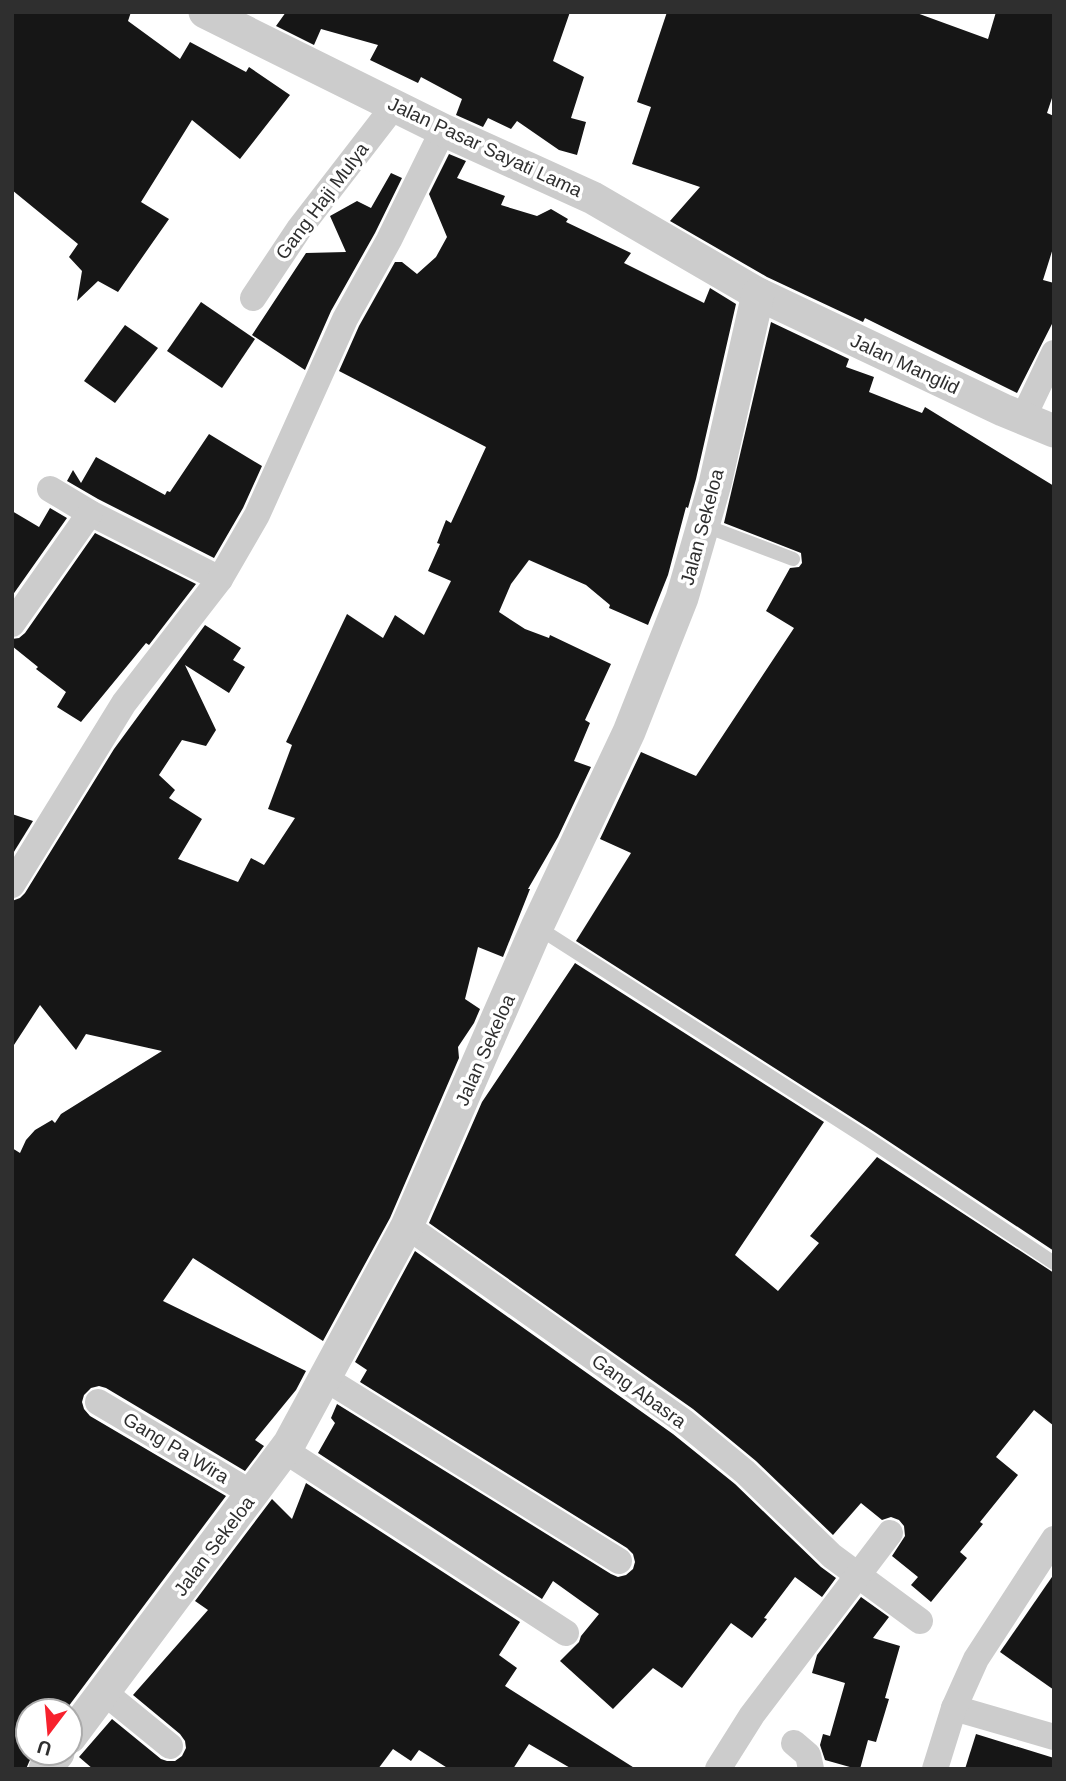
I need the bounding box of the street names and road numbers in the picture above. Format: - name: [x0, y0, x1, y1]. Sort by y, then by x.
- street label: Jalan Pasar Sayati Lama: [385, 93, 586, 201]
- street label: Gang Haji Mulya: [271, 138, 373, 263]
- street label: Jalan Manglid: [847, 330, 963, 398]
- street label: Jalan Sekeloa: [676, 466, 728, 587]
- street label: Jalan Sekeloa: [451, 991, 519, 1109]
- street label: Gang Abasra: [588, 1350, 690, 1432]
- street label: Gang Pa Wira: [119, 1408, 233, 1488]
- street label: Jalan Sekeloa: [170, 1492, 259, 1600]

